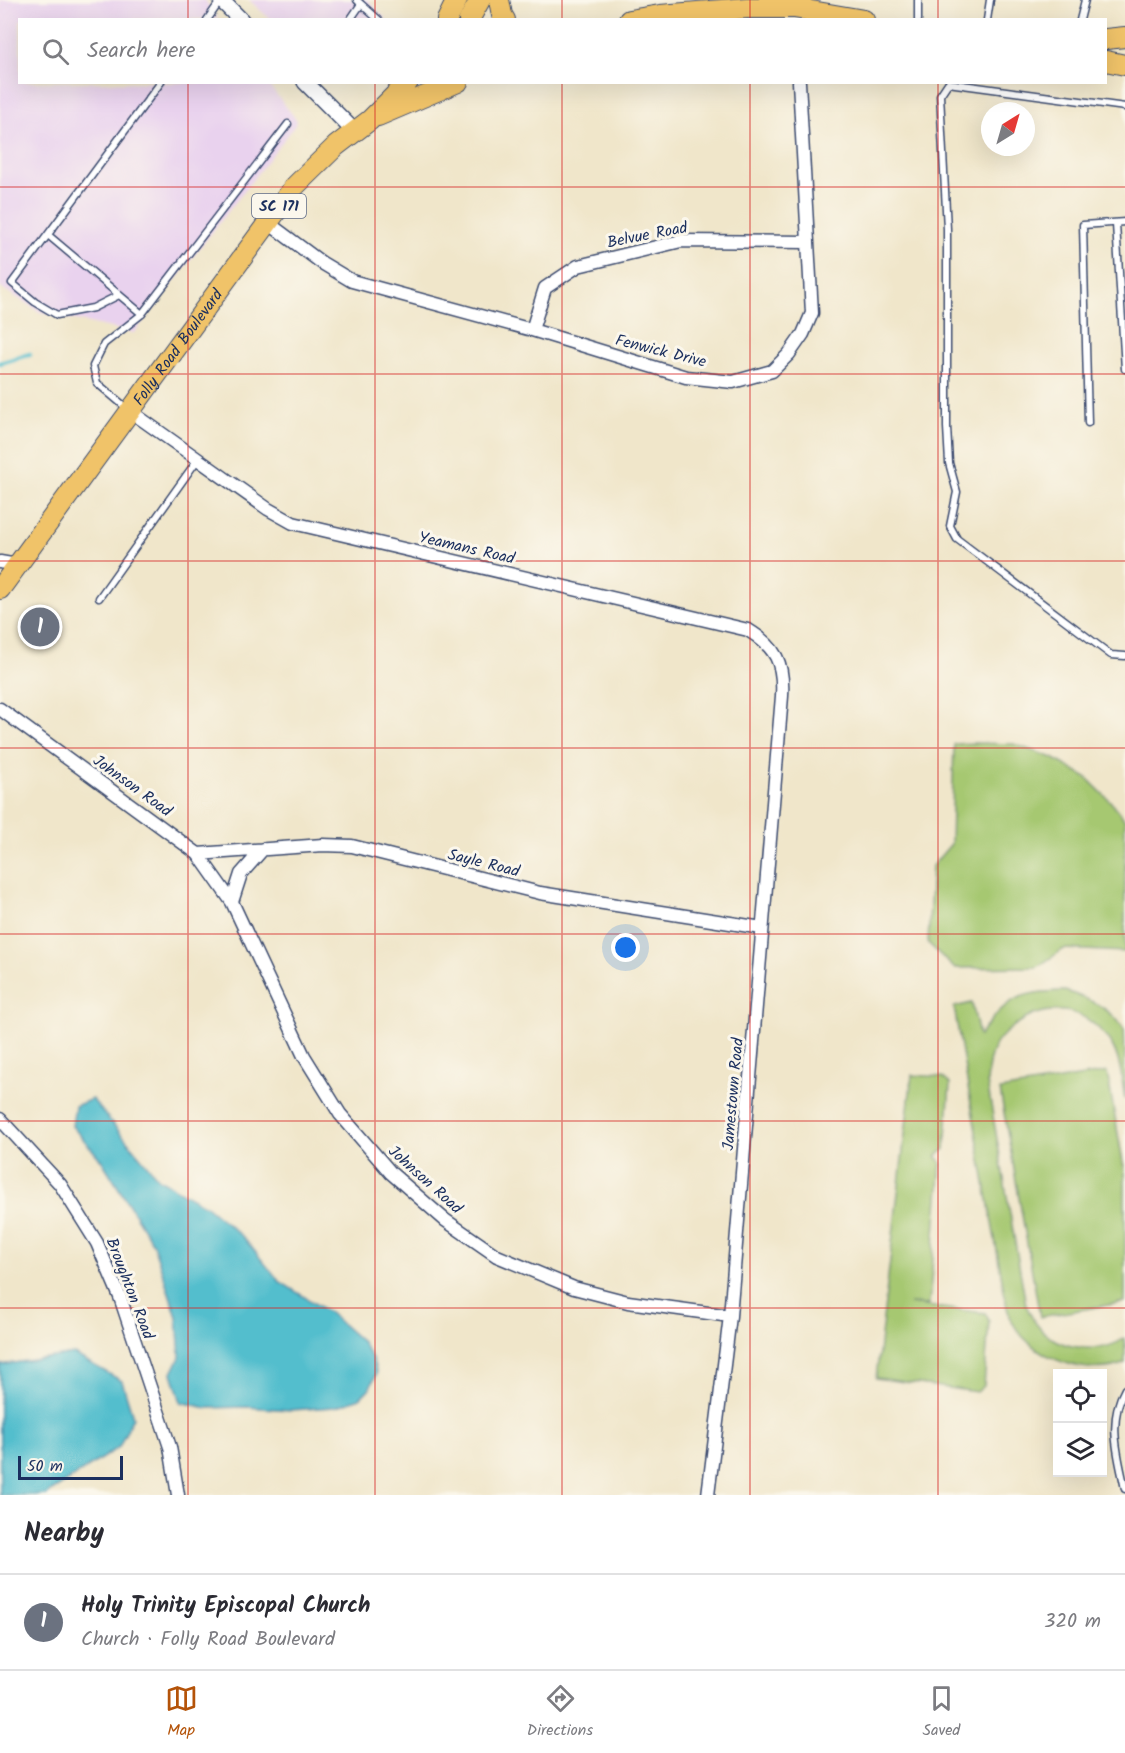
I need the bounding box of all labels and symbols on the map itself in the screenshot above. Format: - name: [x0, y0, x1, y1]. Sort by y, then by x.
- north arrow: [981, 102, 1035, 156]
- road number: SC 171: [252, 194, 306, 218]
- street label: Belvue Road: [605, 215, 691, 256]
- street label: Folly Road Boulevard: [127, 283, 230, 412]
- street label: Fenwick Drive: [612, 328, 709, 375]
- street label: Yeamans Road: [416, 525, 518, 572]
- pin: 1: [20, 604, 60, 650]
- street label: Johnson Road: [87, 749, 178, 824]
- street label: Sayle Road: [445, 842, 523, 885]
- your location: [611, 933, 640, 962]
- street label: Jamestown Road: [716, 1036, 751, 1151]
- street label: Johnson Road: [382, 1140, 469, 1221]
- street label: Broughton Road: [99, 1234, 161, 1344]
- scale bar: [18, 1453, 123, 1480]

